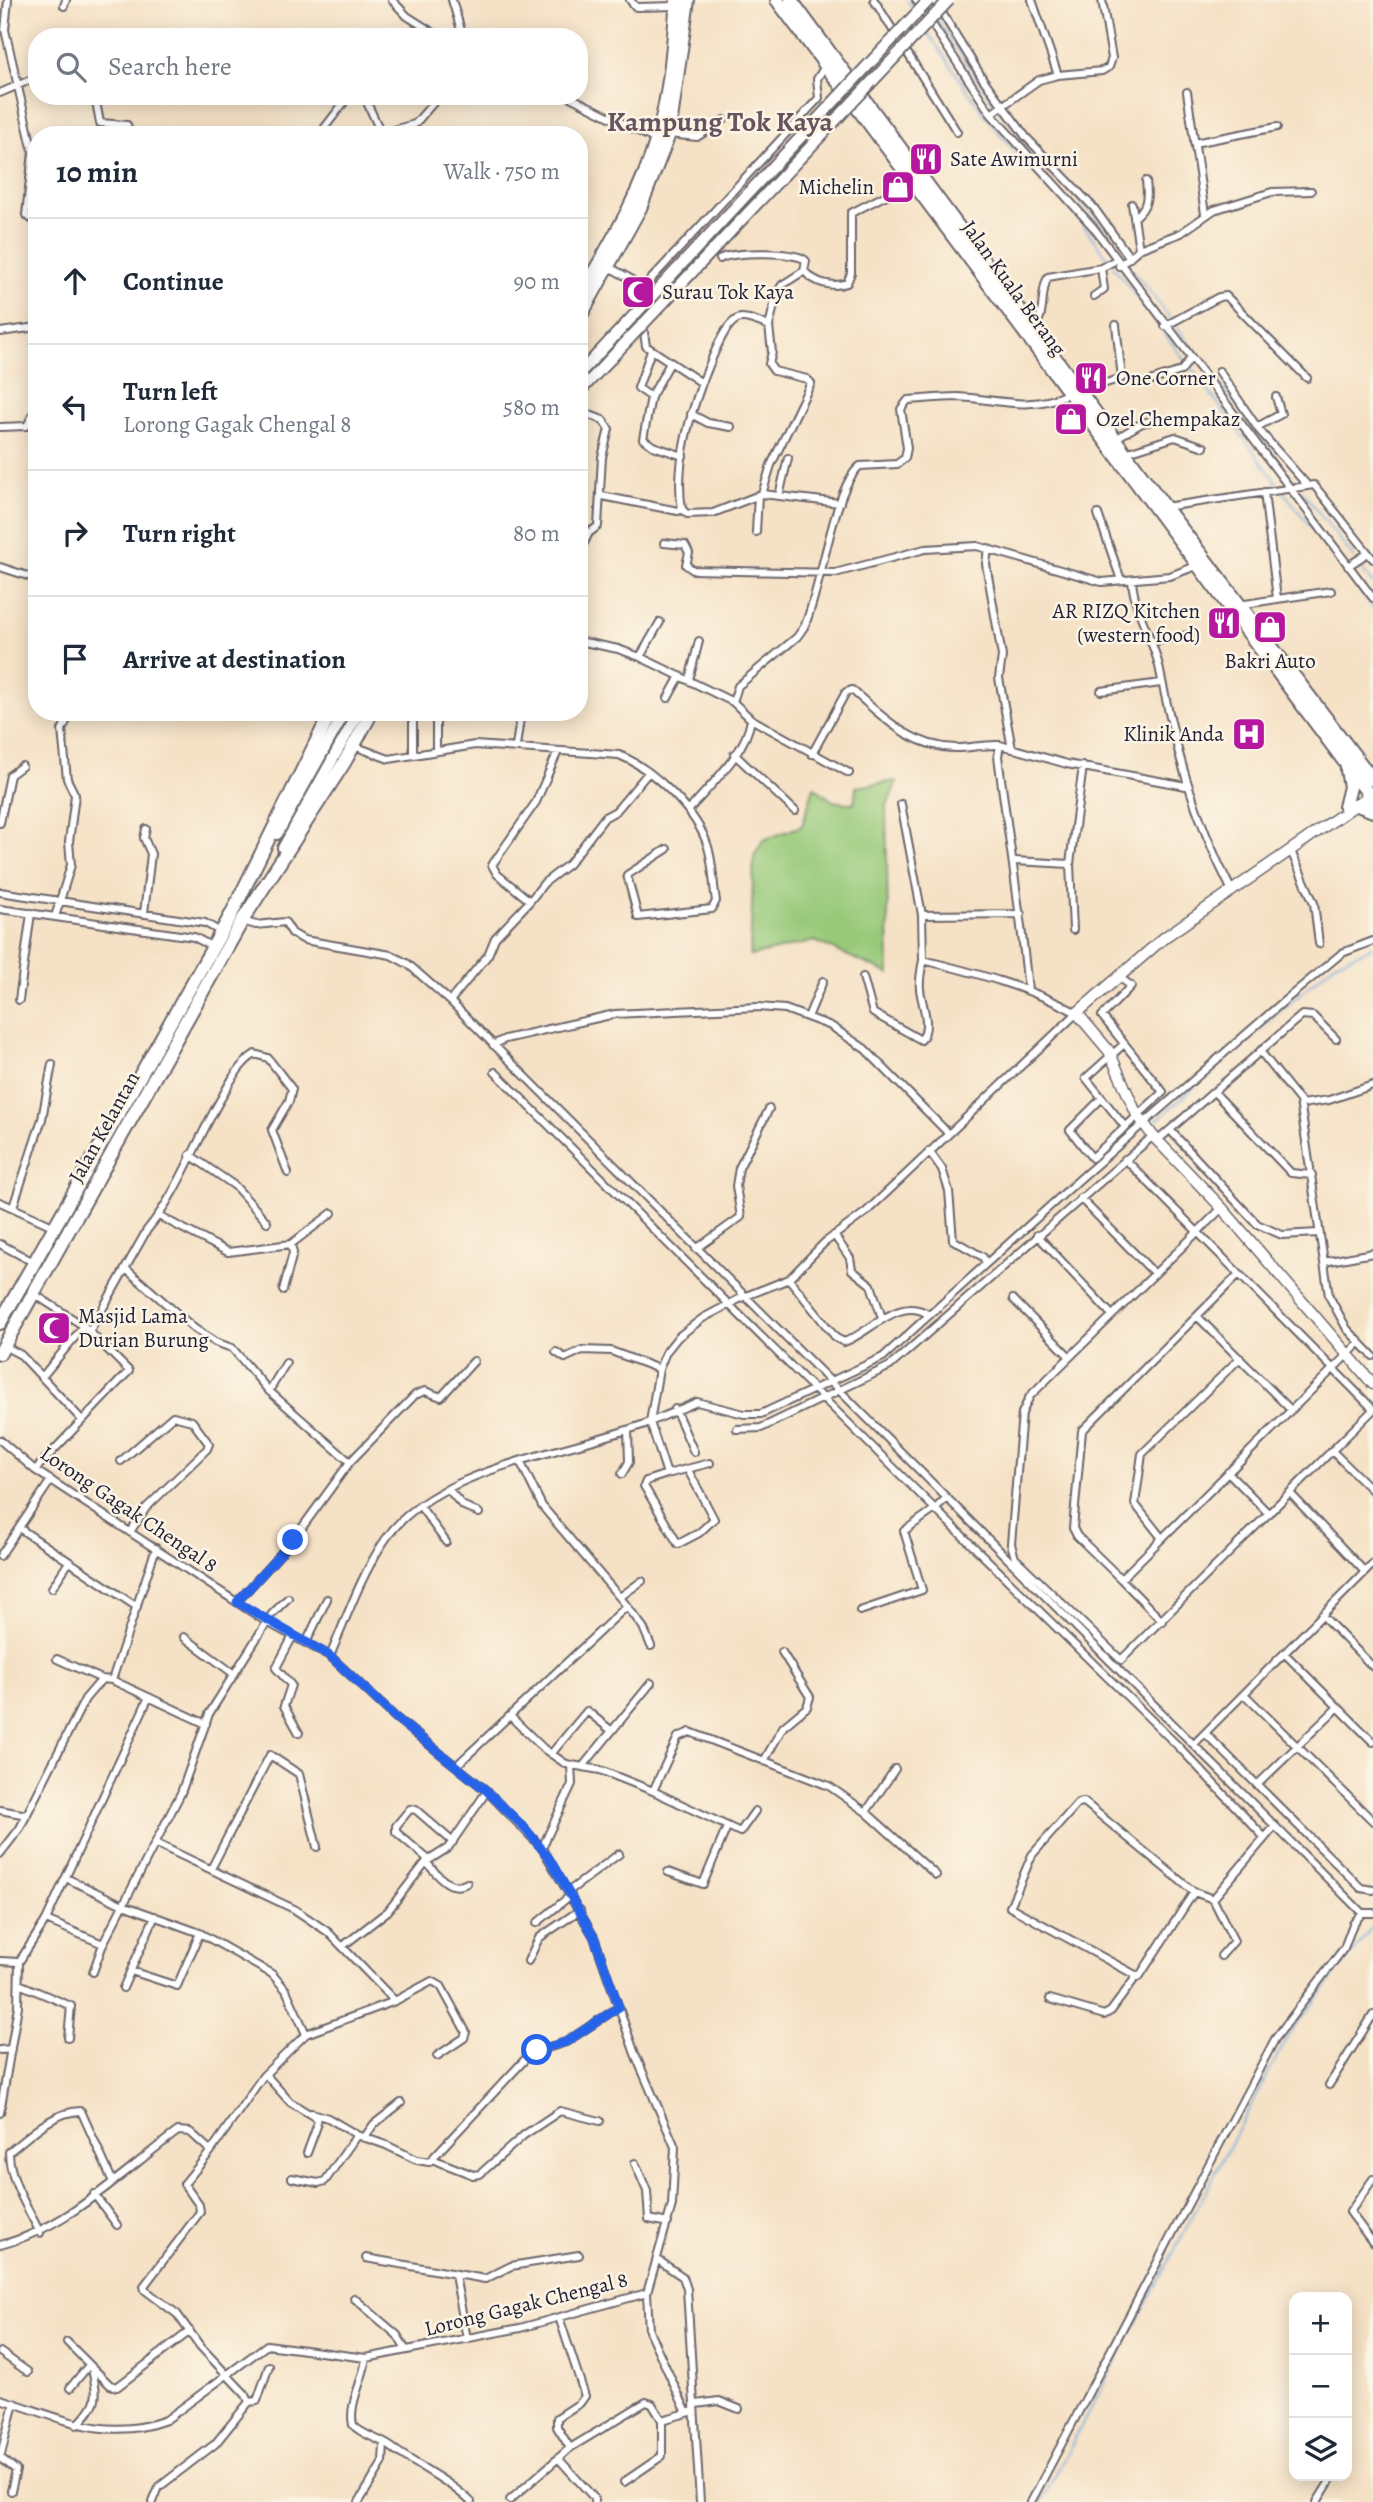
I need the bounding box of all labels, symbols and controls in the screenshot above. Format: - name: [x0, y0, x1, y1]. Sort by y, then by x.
- search box: [28, 28, 588, 105]
- icon: search: [52, 48, 90, 86]
- text: Search here: [108, 49, 232, 84]
- district label: Kampung Tok Kaya: [607, 103, 833, 141]
- restaurant icon: Sate Awimurni: [907, 140, 945, 178]
- place label: Sate Awimurni: [950, 145, 1078, 173]
- text: 10 min: [56, 152, 138, 192]
- text: Walk · 750 m: [443, 156, 560, 187]
- shop icon: Michelin: [879, 168, 917, 206]
- place label: Michelin: [798, 173, 874, 201]
- street label: Jalan Kuala Berang: [955, 215, 1073, 362]
- icon: ahead: [56, 262, 94, 300]
- text: Continue: [123, 264, 224, 299]
- text: 90 m: [514, 266, 560, 297]
- mosque icon: Surau Tok Kaya: [619, 273, 657, 311]
- place label: Surau Tok Kaya: [662, 278, 794, 306]
- restaurant icon: One Corner: [1072, 359, 1110, 397]
- place label: One Corner: [1116, 364, 1216, 392]
- text: Turn left: [123, 374, 218, 409]
- icon: left: [56, 388, 94, 426]
- text: 580 m: [503, 392, 560, 423]
- shop icon: Ozel Chempakaz: [1052, 400, 1090, 438]
- place label: Ozel Chempakaz: [1096, 405, 1240, 433]
- text: Lorong Gagak Chengal 8: [123, 409, 351, 440]
- icon: right: [56, 514, 94, 552]
- text: Turn right: [123, 516, 236, 551]
- text: 80 m: [513, 518, 560, 549]
- place label: AR RIZQ Kitchen (western food): [1052, 597, 1200, 649]
- restaurant icon: AR RIZQ Kitchen (western food): [1205, 604, 1243, 642]
- shop icon: Bakri Auto: [1251, 608, 1289, 646]
- icon: arrive: [56, 640, 94, 678]
- text: Arrive at destination: [123, 642, 346, 677]
- place label: Bakri Auto: [1224, 647, 1316, 675]
- hospital icon: Klinik Anda: [1230, 715, 1268, 753]
- place label: Klinik Anda: [1123, 720, 1224, 748]
- street label: Jalan Kelantan: [62, 1066, 146, 1188]
- place label: Masjid Lama Durian Burung: [78, 1302, 209, 1354]
- mosque icon: Masjid Lama Durian Burung: [35, 1309, 73, 1347]
- street label: Lorong Gagak Chengal 8: [35, 1439, 223, 1579]
- route end: [277, 1524, 308, 1555]
- route start: [521, 2034, 552, 2065]
- street label: Lorong Gagak Chengal 8: [421, 2265, 631, 2343]
- map controls: [1289, 2292, 1352, 2481]
- button: +: [1289, 2292, 1352, 2355]
- button: −: [1289, 2355, 1352, 2418]
- button: layers: [1289, 2418, 1352, 2481]

